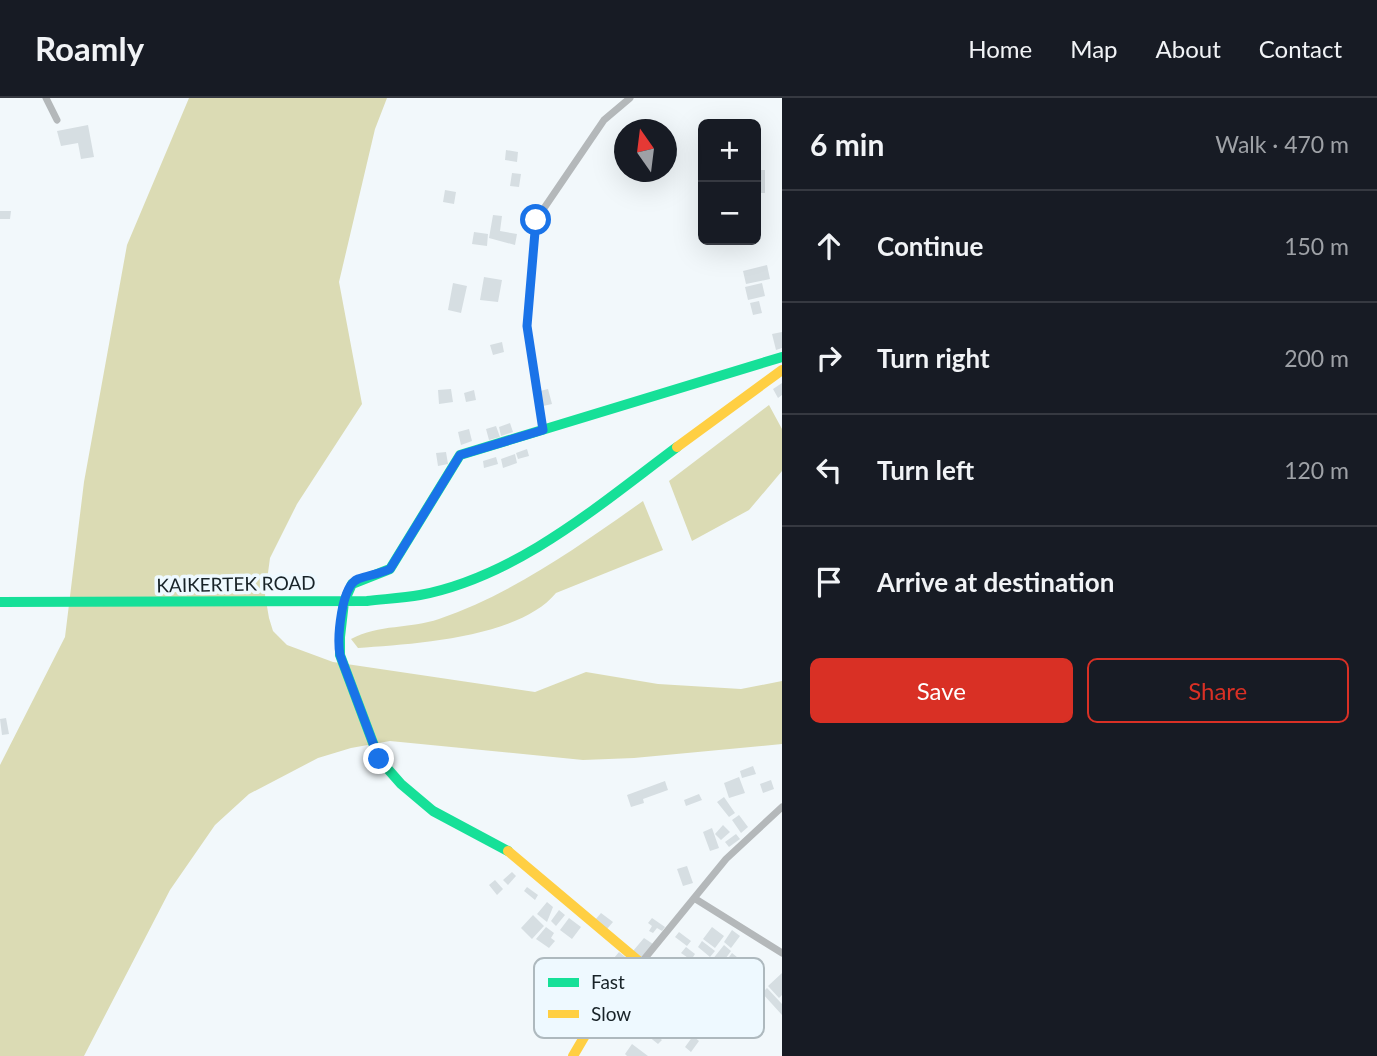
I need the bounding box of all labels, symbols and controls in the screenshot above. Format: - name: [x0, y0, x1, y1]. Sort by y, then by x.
- text: Roamly: [35, 28, 144, 68]
- text: Home: [968, 34, 1032, 63]
- text: Map: [1070, 34, 1118, 63]
- text: About: [1156, 34, 1221, 63]
- text: Contact: [1259, 34, 1342, 63]
- north arrow: [614, 119, 677, 182]
- map controls: [698, 119, 761, 245]
- button: +: [698, 119, 761, 182]
- text: 6 min: [810, 126, 884, 162]
- text: Walk · 470 m: [1215, 130, 1349, 158]
- button: −: [698, 182, 761, 245]
- route start: [520, 204, 551, 235]
- icon: ahead: [810, 227, 848, 265]
- text: Continue: [877, 230, 983, 262]
- text: 150 m: [1284, 232, 1349, 260]
- icon: right: [810, 339, 848, 377]
- text: Turn right: [877, 342, 990, 374]
- text: 200 m: [1284, 344, 1349, 372]
- icon: left: [810, 451, 848, 489]
- text: Turn left: [877, 454, 974, 486]
- text: 120 m: [1284, 456, 1349, 484]
- icon: arrive: [810, 563, 848, 601]
- text: Arrive at destination: [877, 566, 1114, 598]
- street label: KAIKERTEK ROAD: [156, 571, 316, 596]
- button: Save: [810, 658, 1073, 723]
- button: Share: [1087, 658, 1349, 723]
- route end: [363, 743, 394, 774]
- legend: [534, 958, 764, 1038]
- text: Fast: [591, 970, 625, 993]
- text: Slow: [591, 1002, 631, 1025]

